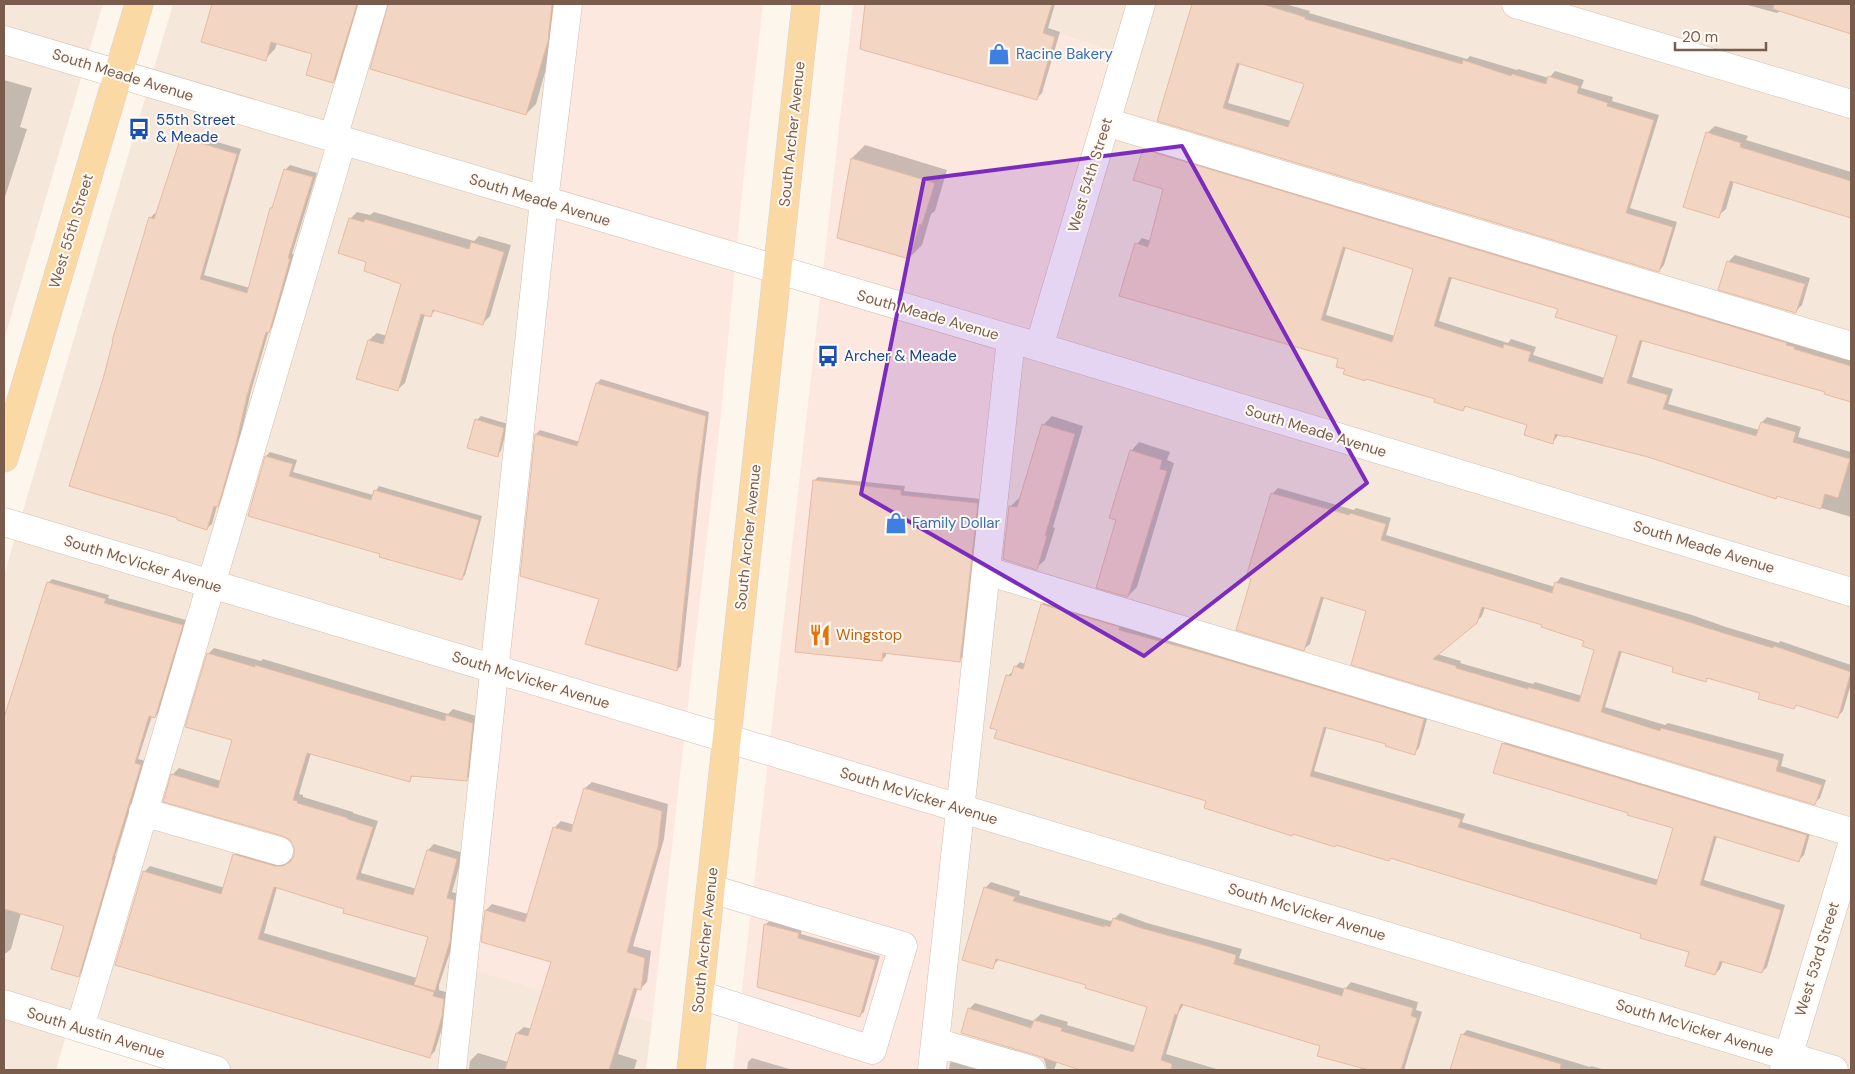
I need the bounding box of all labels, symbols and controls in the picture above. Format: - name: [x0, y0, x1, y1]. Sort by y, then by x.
- scale bar: [1675, 20, 1766, 52]
- text: 20 m: [1682, 27, 1718, 47]
- shop icon: Racine Bakery: [986, 41, 1012, 67]
- street label: South Meade Avenue: [50, 44, 196, 106]
- place label: Racine Bakery: [1016, 44, 1113, 64]
- street label: South Archer Avenue: [774, 60, 810, 208]
- place label: 55th Street & Meade: [156, 110, 235, 147]
- street label: West 54th Street: [1063, 115, 1117, 235]
- bus stop icon: 55th Street & Meade: [126, 116, 152, 142]
- street label: South Meade Avenue: [467, 169, 613, 231]
- street label: West 55th Street: [44, 171, 98, 291]
- street label: South Meade Avenue: [855, 285, 1001, 345]
- bus stop icon: Archer & Meade: [815, 343, 841, 369]
- place label: Archer & Meade: [844, 346, 957, 366]
- street label: South Meade Avenue: [1243, 400, 1389, 462]
- street label: South Archer Avenue: [730, 463, 766, 611]
- shop icon: Family Dollar: [883, 510, 909, 536]
- place label: Family Dollar: [912, 513, 1000, 533]
- street label: South Meade Avenue: [1631, 516, 1777, 578]
- street label: South McVicker Avenue: [62, 530, 224, 598]
- restaurant icon: Wingstop: [807, 622, 833, 648]
- place label: Wingstop: [836, 625, 902, 645]
- street label: South McVicker Avenue: [450, 646, 612, 714]
- street label: South McVicker Avenue: [838, 762, 1000, 830]
- street label: South Archer Avenue: [687, 866, 723, 1014]
- street label: South McVicker Avenue: [1226, 878, 1388, 946]
- street label: West 53rd Street: [1790, 899, 1844, 1019]
- street label: South McVicker Avenue: [1614, 994, 1776, 1062]
- street label: South Austin Avenue: [25, 1002, 167, 1064]

